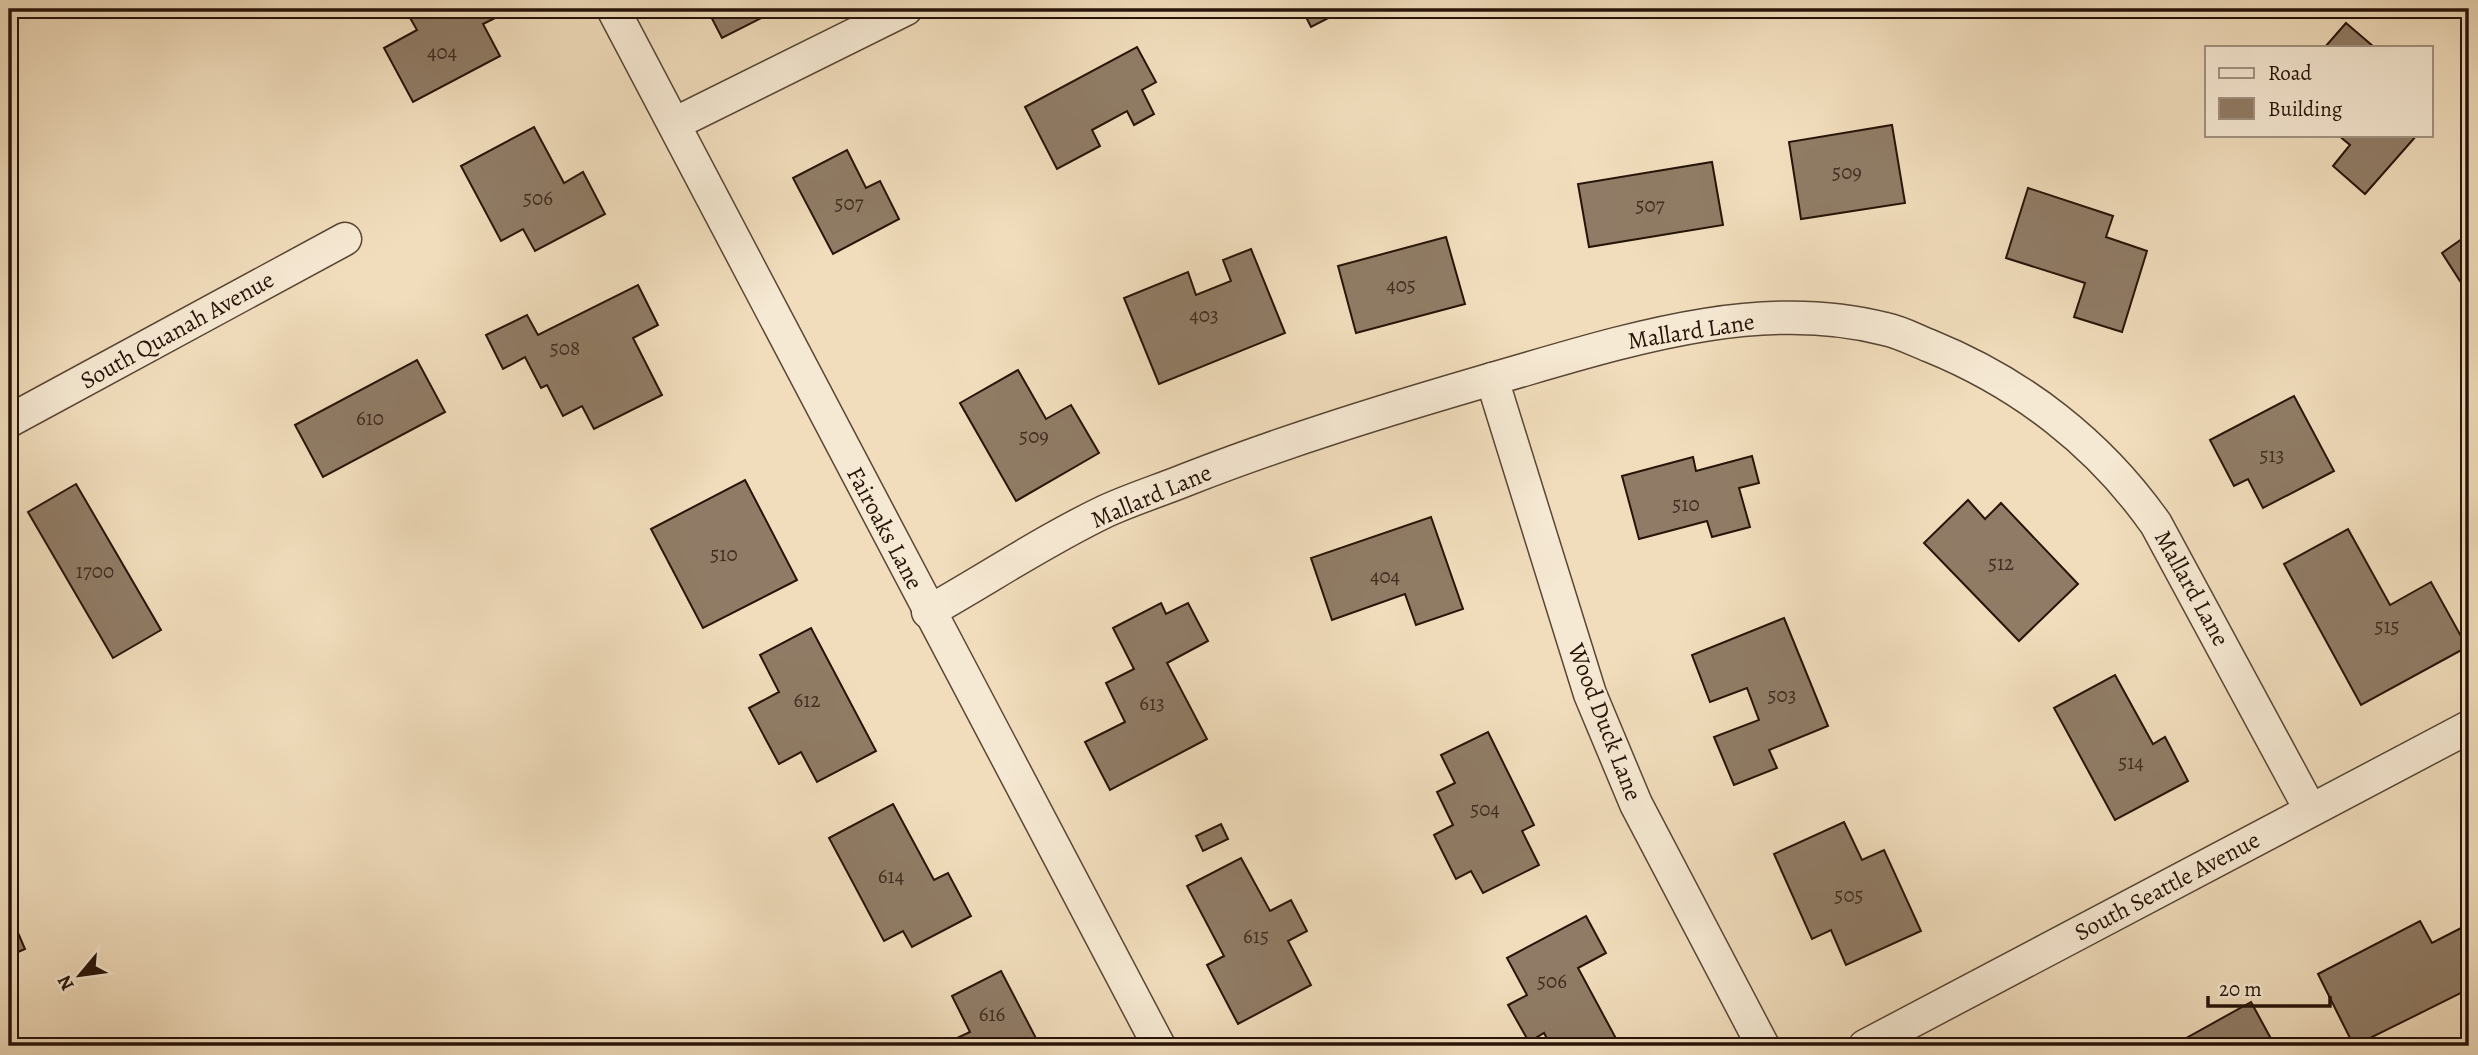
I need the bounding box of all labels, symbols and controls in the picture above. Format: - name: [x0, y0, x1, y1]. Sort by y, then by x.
- house number: 404: [427, 38, 457, 66]
- legend: [2205, 46, 2432, 136]
- text: Road: [2268, 59, 2312, 87]
- text: Building: [2268, 95, 2343, 123]
- house number: 509: [1832, 158, 1862, 186]
- house number: 506: [523, 184, 553, 212]
- house number: 507: [834, 189, 864, 217]
- house number: 507: [1635, 191, 1665, 219]
- street label: South Quanah Avenue: [74, 263, 280, 397]
- house number: 405: [1386, 271, 1416, 299]
- house number: 403: [1189, 301, 1219, 329]
- street label: Mallard Lane: [1625, 305, 1757, 357]
- house number: 508: [550, 334, 580, 362]
- house number: 610: [356, 404, 384, 432]
- house number: 509: [1019, 422, 1049, 450]
- house number: 513: [2260, 441, 2284, 469]
- street label: Mallard Lane: [1086, 456, 1216, 536]
- street label: Fairoaks Lane: [839, 461, 931, 595]
- house number: 510: [1672, 490, 1700, 518]
- street label: Mallard Lane: [2147, 524, 2237, 652]
- house number: 510: [710, 540, 738, 568]
- house number: 512: [1988, 549, 2014, 577]
- house number: 1700: [76, 557, 114, 585]
- house number: 404: [1370, 562, 1400, 590]
- house number: 515: [2374, 612, 2400, 640]
- street label: Wood Duck Lane: [1560, 638, 1650, 805]
- house number: 503: [1768, 681, 1796, 709]
- house number: 612: [794, 686, 820, 714]
- house number: 613: [1139, 689, 1165, 717]
- house number: 514: [2118, 748, 2144, 776]
- house number: 504: [1470, 795, 1500, 823]
- street label: South Seattle Avenue: [2069, 824, 2265, 948]
- house number: 614: [878, 862, 904, 890]
- house number: 505: [1834, 881, 1864, 909]
- house number: 615: [1243, 922, 1269, 950]
- north arrow: [46, 940, 116, 1010]
- scale bar: [2208, 964, 2331, 1008]
- house number: 506: [1537, 967, 1567, 995]
- text: N: [51, 970, 81, 995]
- text: 20 m: [2219, 975, 2262, 1003]
- house number: 616: [979, 1000, 1006, 1028]

